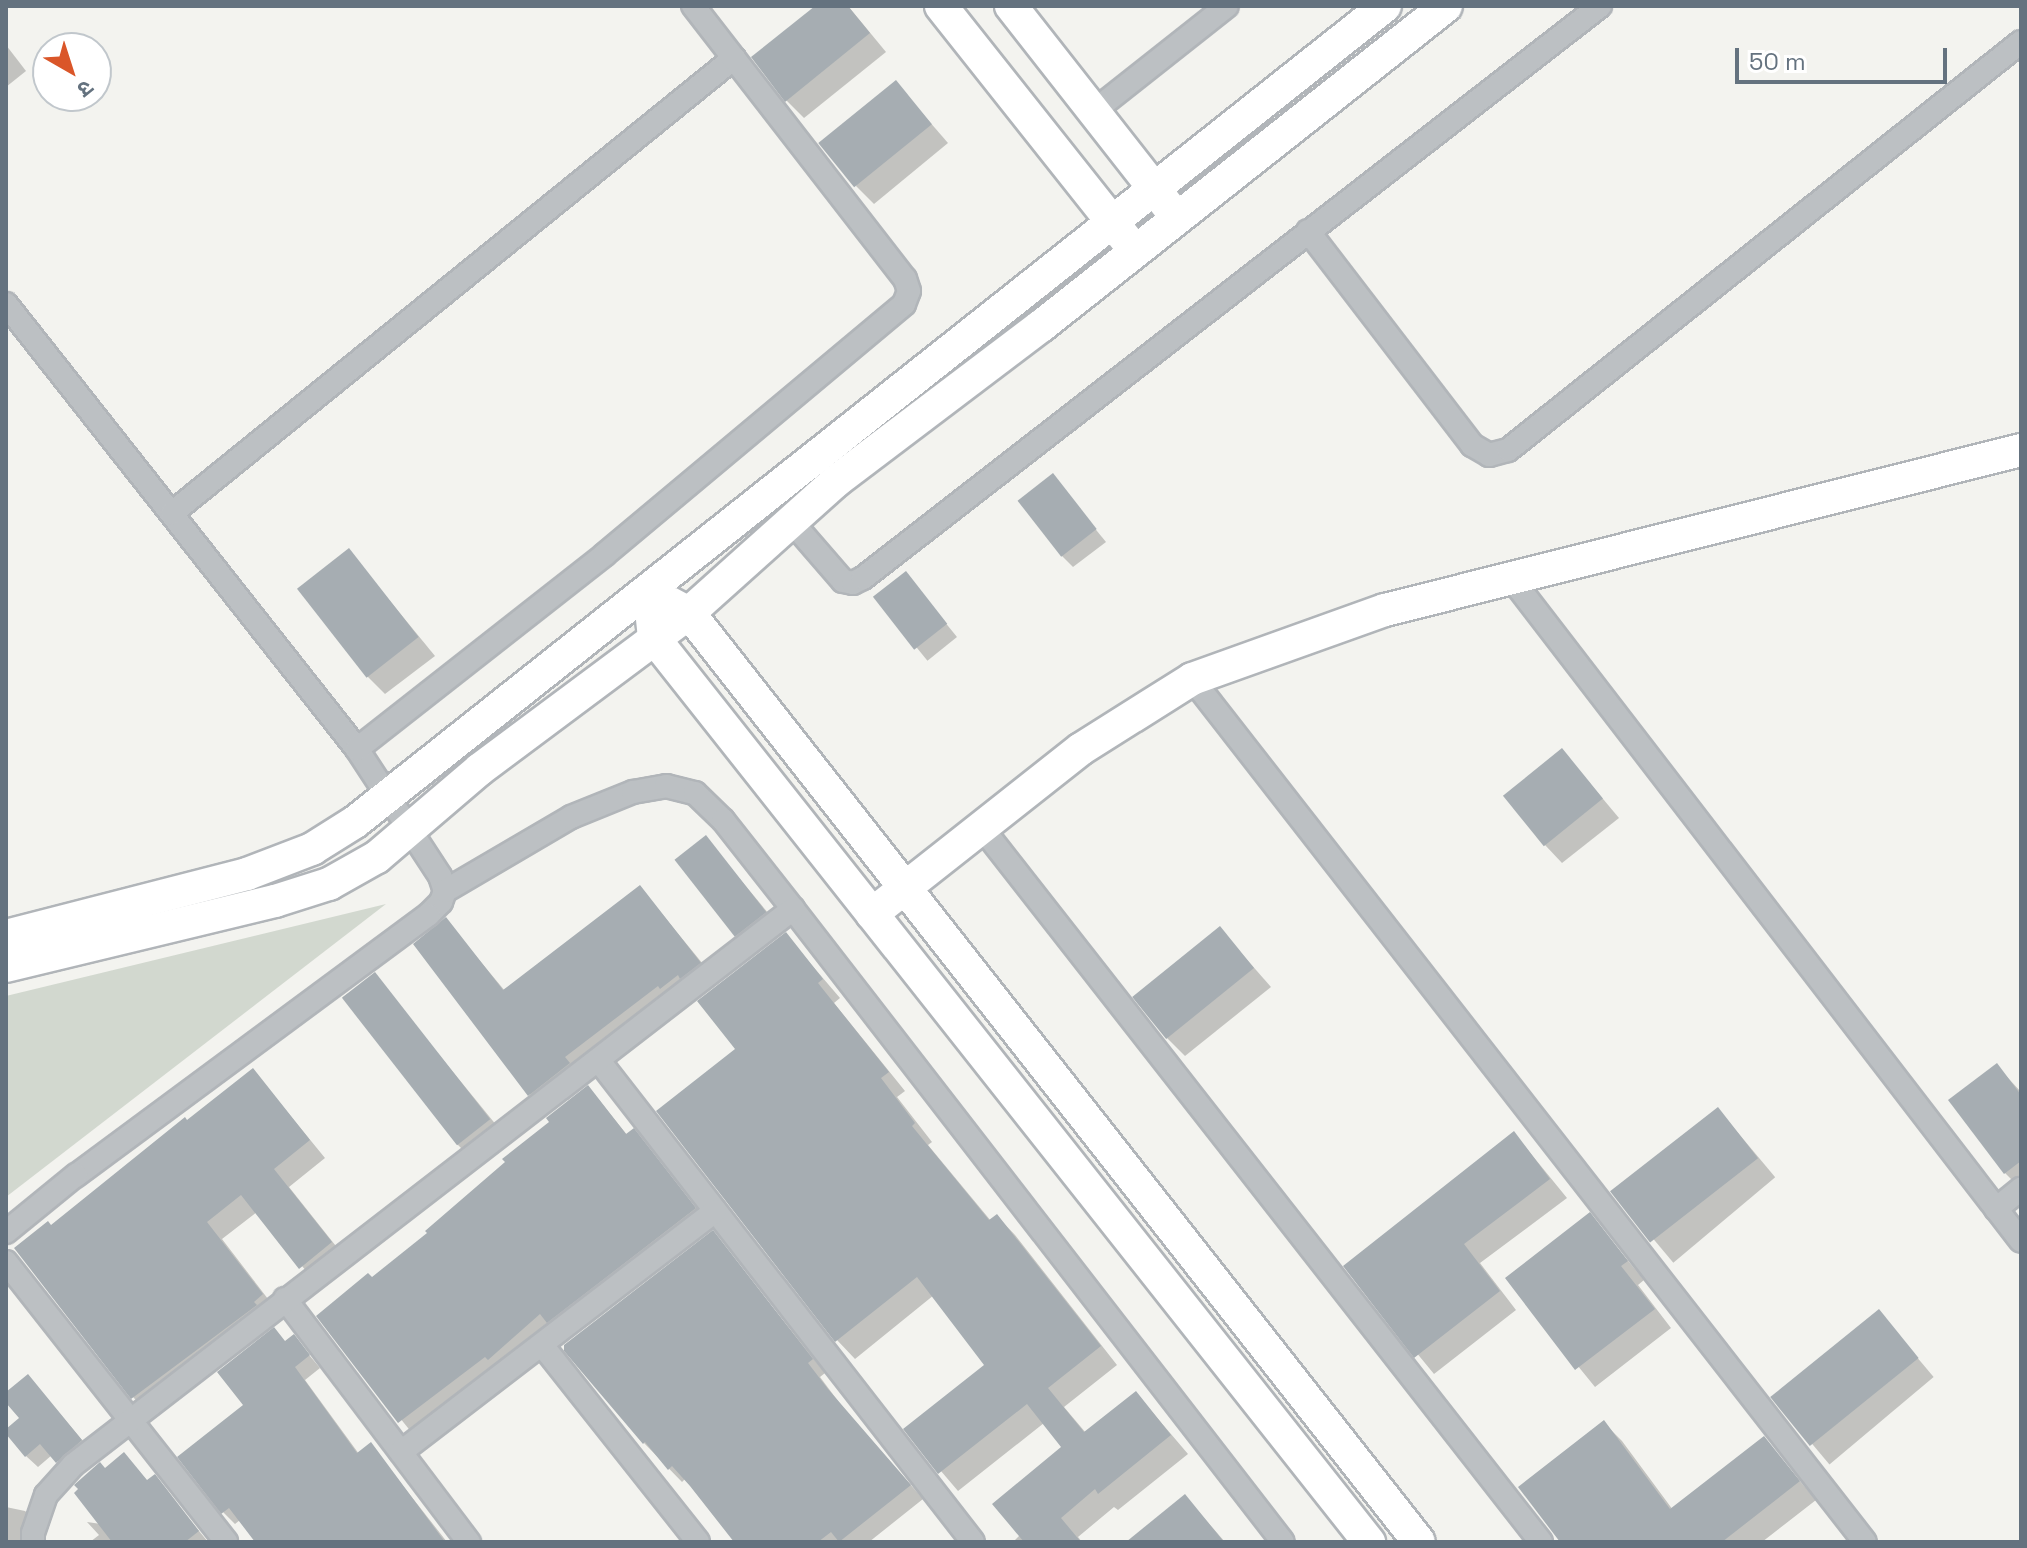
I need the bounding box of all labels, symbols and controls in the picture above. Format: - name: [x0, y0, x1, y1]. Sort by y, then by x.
- north arrow: [32, 32, 112, 112]
- scale bar: [1739, 32, 1951, 82]
- text: 50 m: [1749, 46, 1806, 77]
- text: उ: [72, 74, 100, 104]

